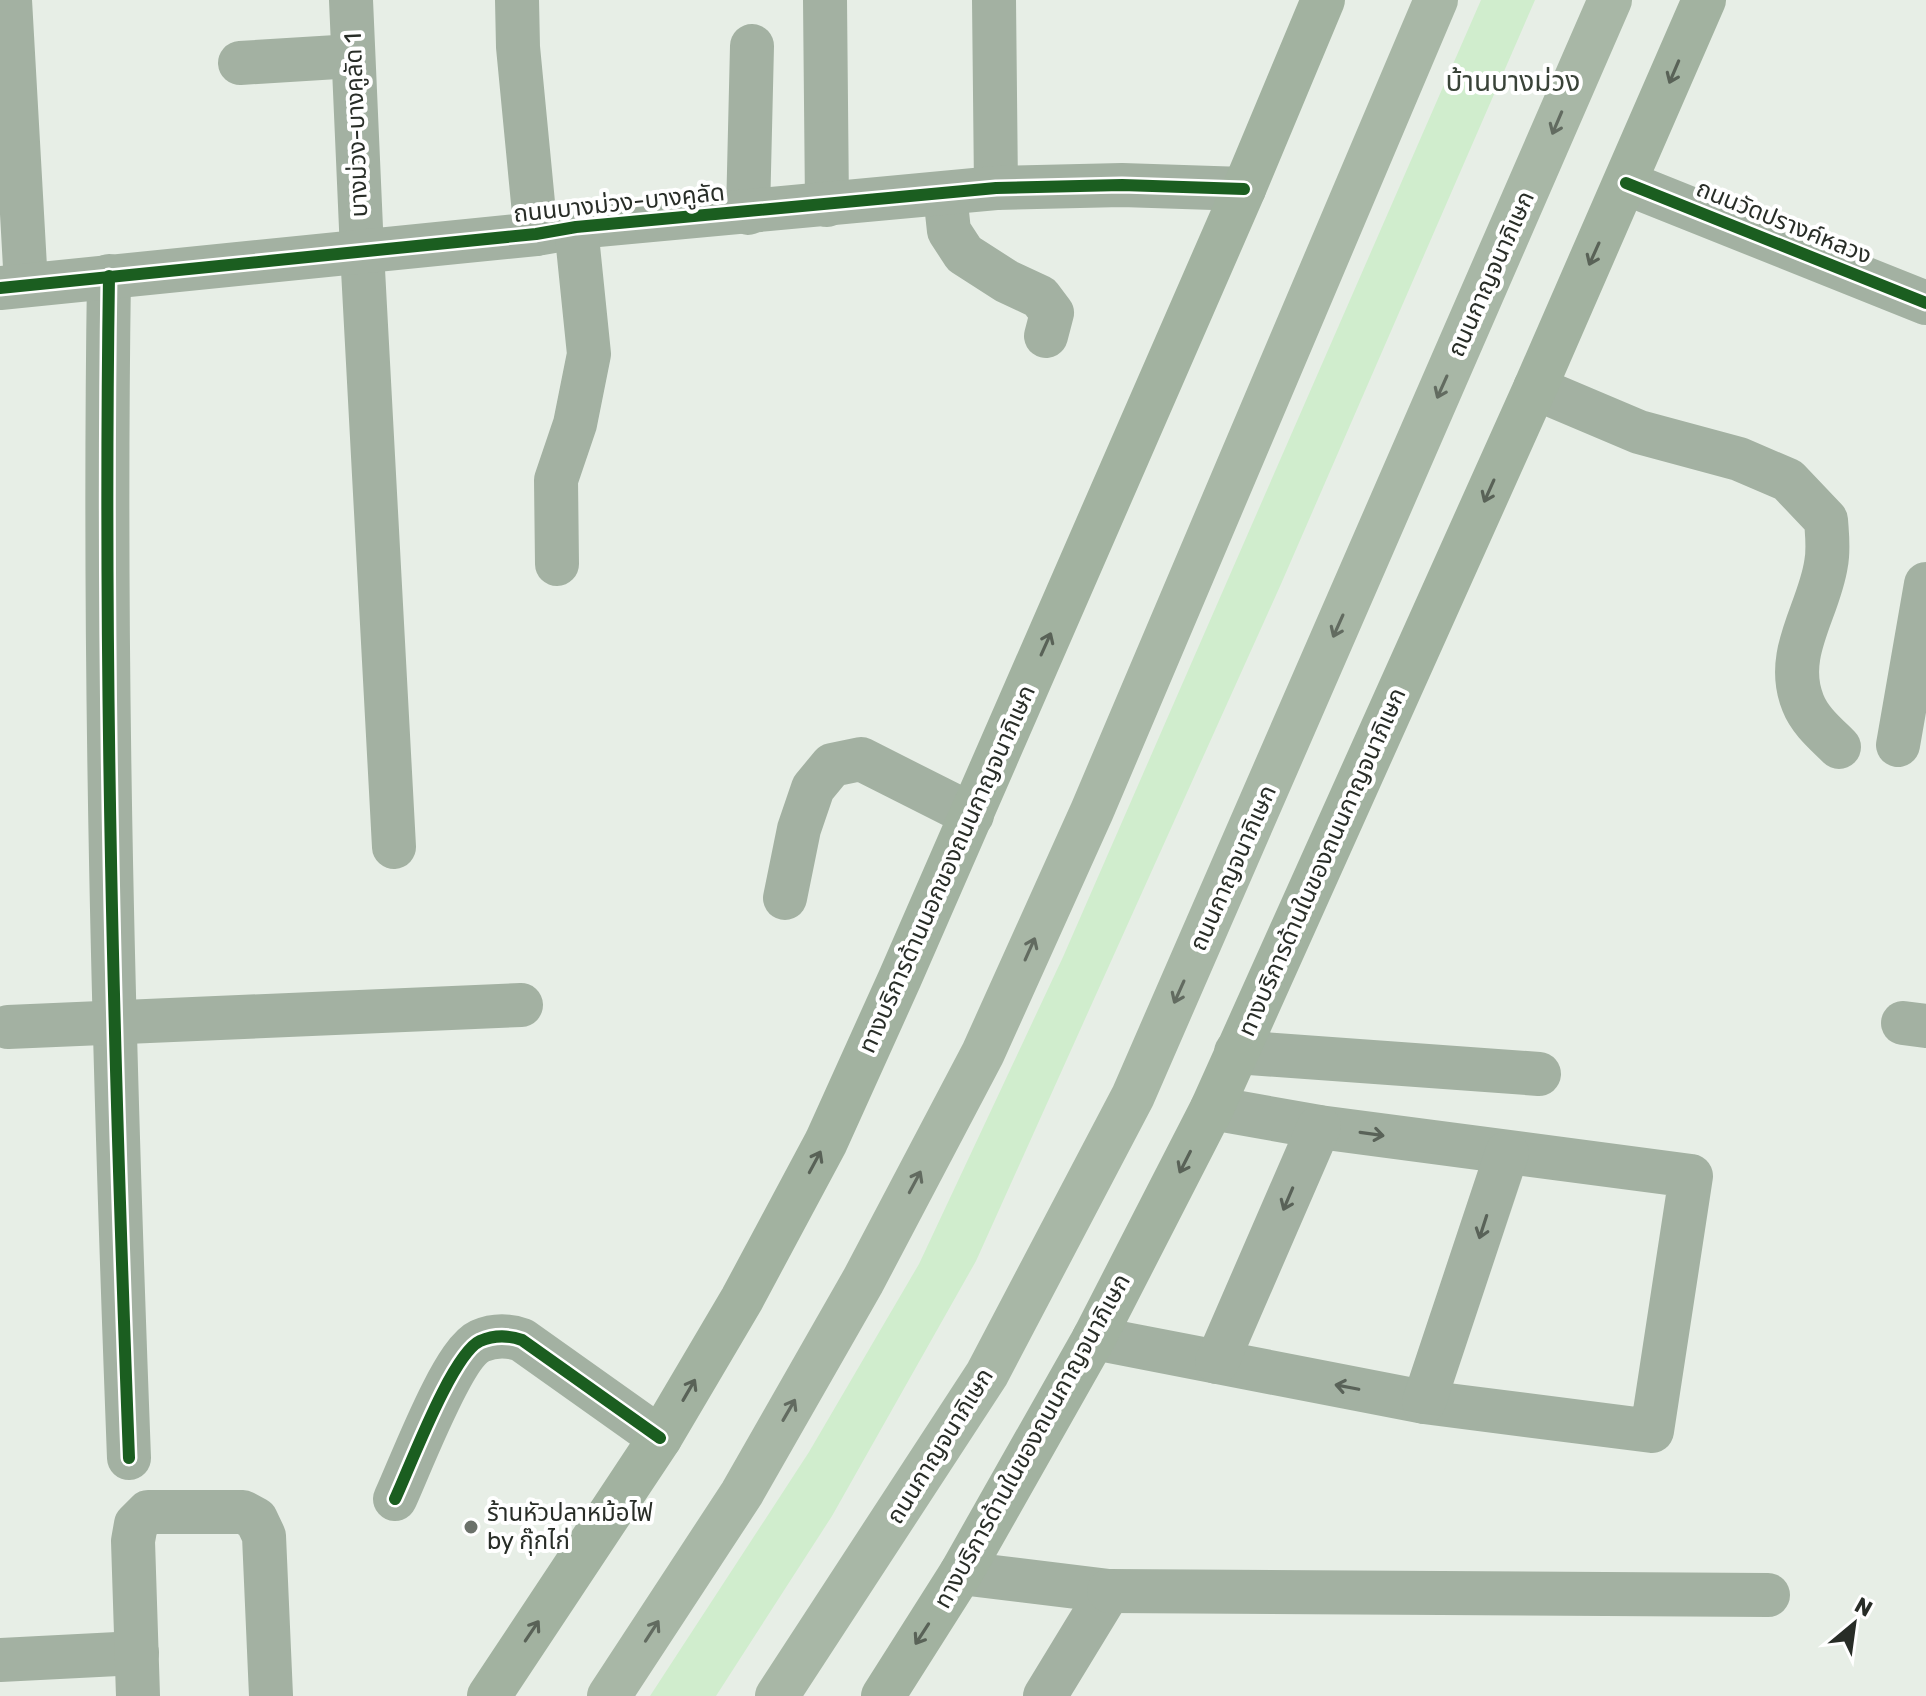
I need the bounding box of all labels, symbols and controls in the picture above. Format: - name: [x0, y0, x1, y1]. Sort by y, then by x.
- street label: บางม่วง-บางคูลัด 1: [339, 32, 374, 218]
- one-way arrow: [1665, 59, 1680, 84]
- district label: บ้านบางม่วง: [1446, 65, 1580, 98]
- one-way arrow: [1549, 111, 1564, 135]
- street label: ถนนวัดปรางค์หลวง: [1692, 174, 1876, 270]
- street label: ถนนบางม่วง-บางคูลัด: [512, 178, 726, 229]
- street label: ถนนกาญจนาภิเษก: [1442, 187, 1540, 361]
- one-way arrow: [1586, 241, 1601, 266]
- one-way arrow: [1434, 374, 1449, 399]
- one-way arrow: [1480, 479, 1495, 503]
- one-way arrow: [1330, 613, 1345, 637]
- one-way arrow: [1039, 632, 1054, 656]
- street label: ทางบริการด้านนอกของถนนกาญจนาภิเษก: [853, 681, 1041, 1057]
- street label: ทางบริการด้านในของถนนกาญจนาภิเษก: [1232, 684, 1412, 1040]
- street label: ถนนกาญจนาภิเษก: [1184, 781, 1282, 955]
- one-way arrow: [1023, 938, 1038, 962]
- one-way arrow: [1170, 979, 1185, 1004]
- one-way arrow: [1358, 1127, 1385, 1142]
- one-way arrow: [1176, 1149, 1192, 1173]
- one-way arrow: [807, 1151, 823, 1175]
- one-way arrow: [907, 1171, 923, 1195]
- one-way arrow: [1280, 1186, 1295, 1211]
- one-way arrow: [1474, 1214, 1489, 1239]
- street label: ทางบริการด้านในของถนนกาญจนาภิเษก: [928, 1269, 1136, 1613]
- street label: ถนนกาญจนาภิเษก: [881, 1363, 999, 1529]
- one-way arrow: [681, 1379, 697, 1402]
- one-way arrow: [1335, 1379, 1361, 1394]
- one-way arrow: [781, 1399, 797, 1422]
- place label: ร้านหัวปลาหม้อไฟ by กุ๊กไก่: [487, 1499, 653, 1556]
- marker: ร้านหัวปลาหม้อไฟ by กุ๊กไก่: [462, 1518, 480, 1536]
- north arrow: [1814, 1584, 1894, 1664]
- text: N: [1850, 1591, 1877, 1623]
- one-way arrow: [524, 1620, 540, 1643]
- one-way arrow: [644, 1620, 660, 1642]
- one-way arrow: [914, 1622, 931, 1644]

